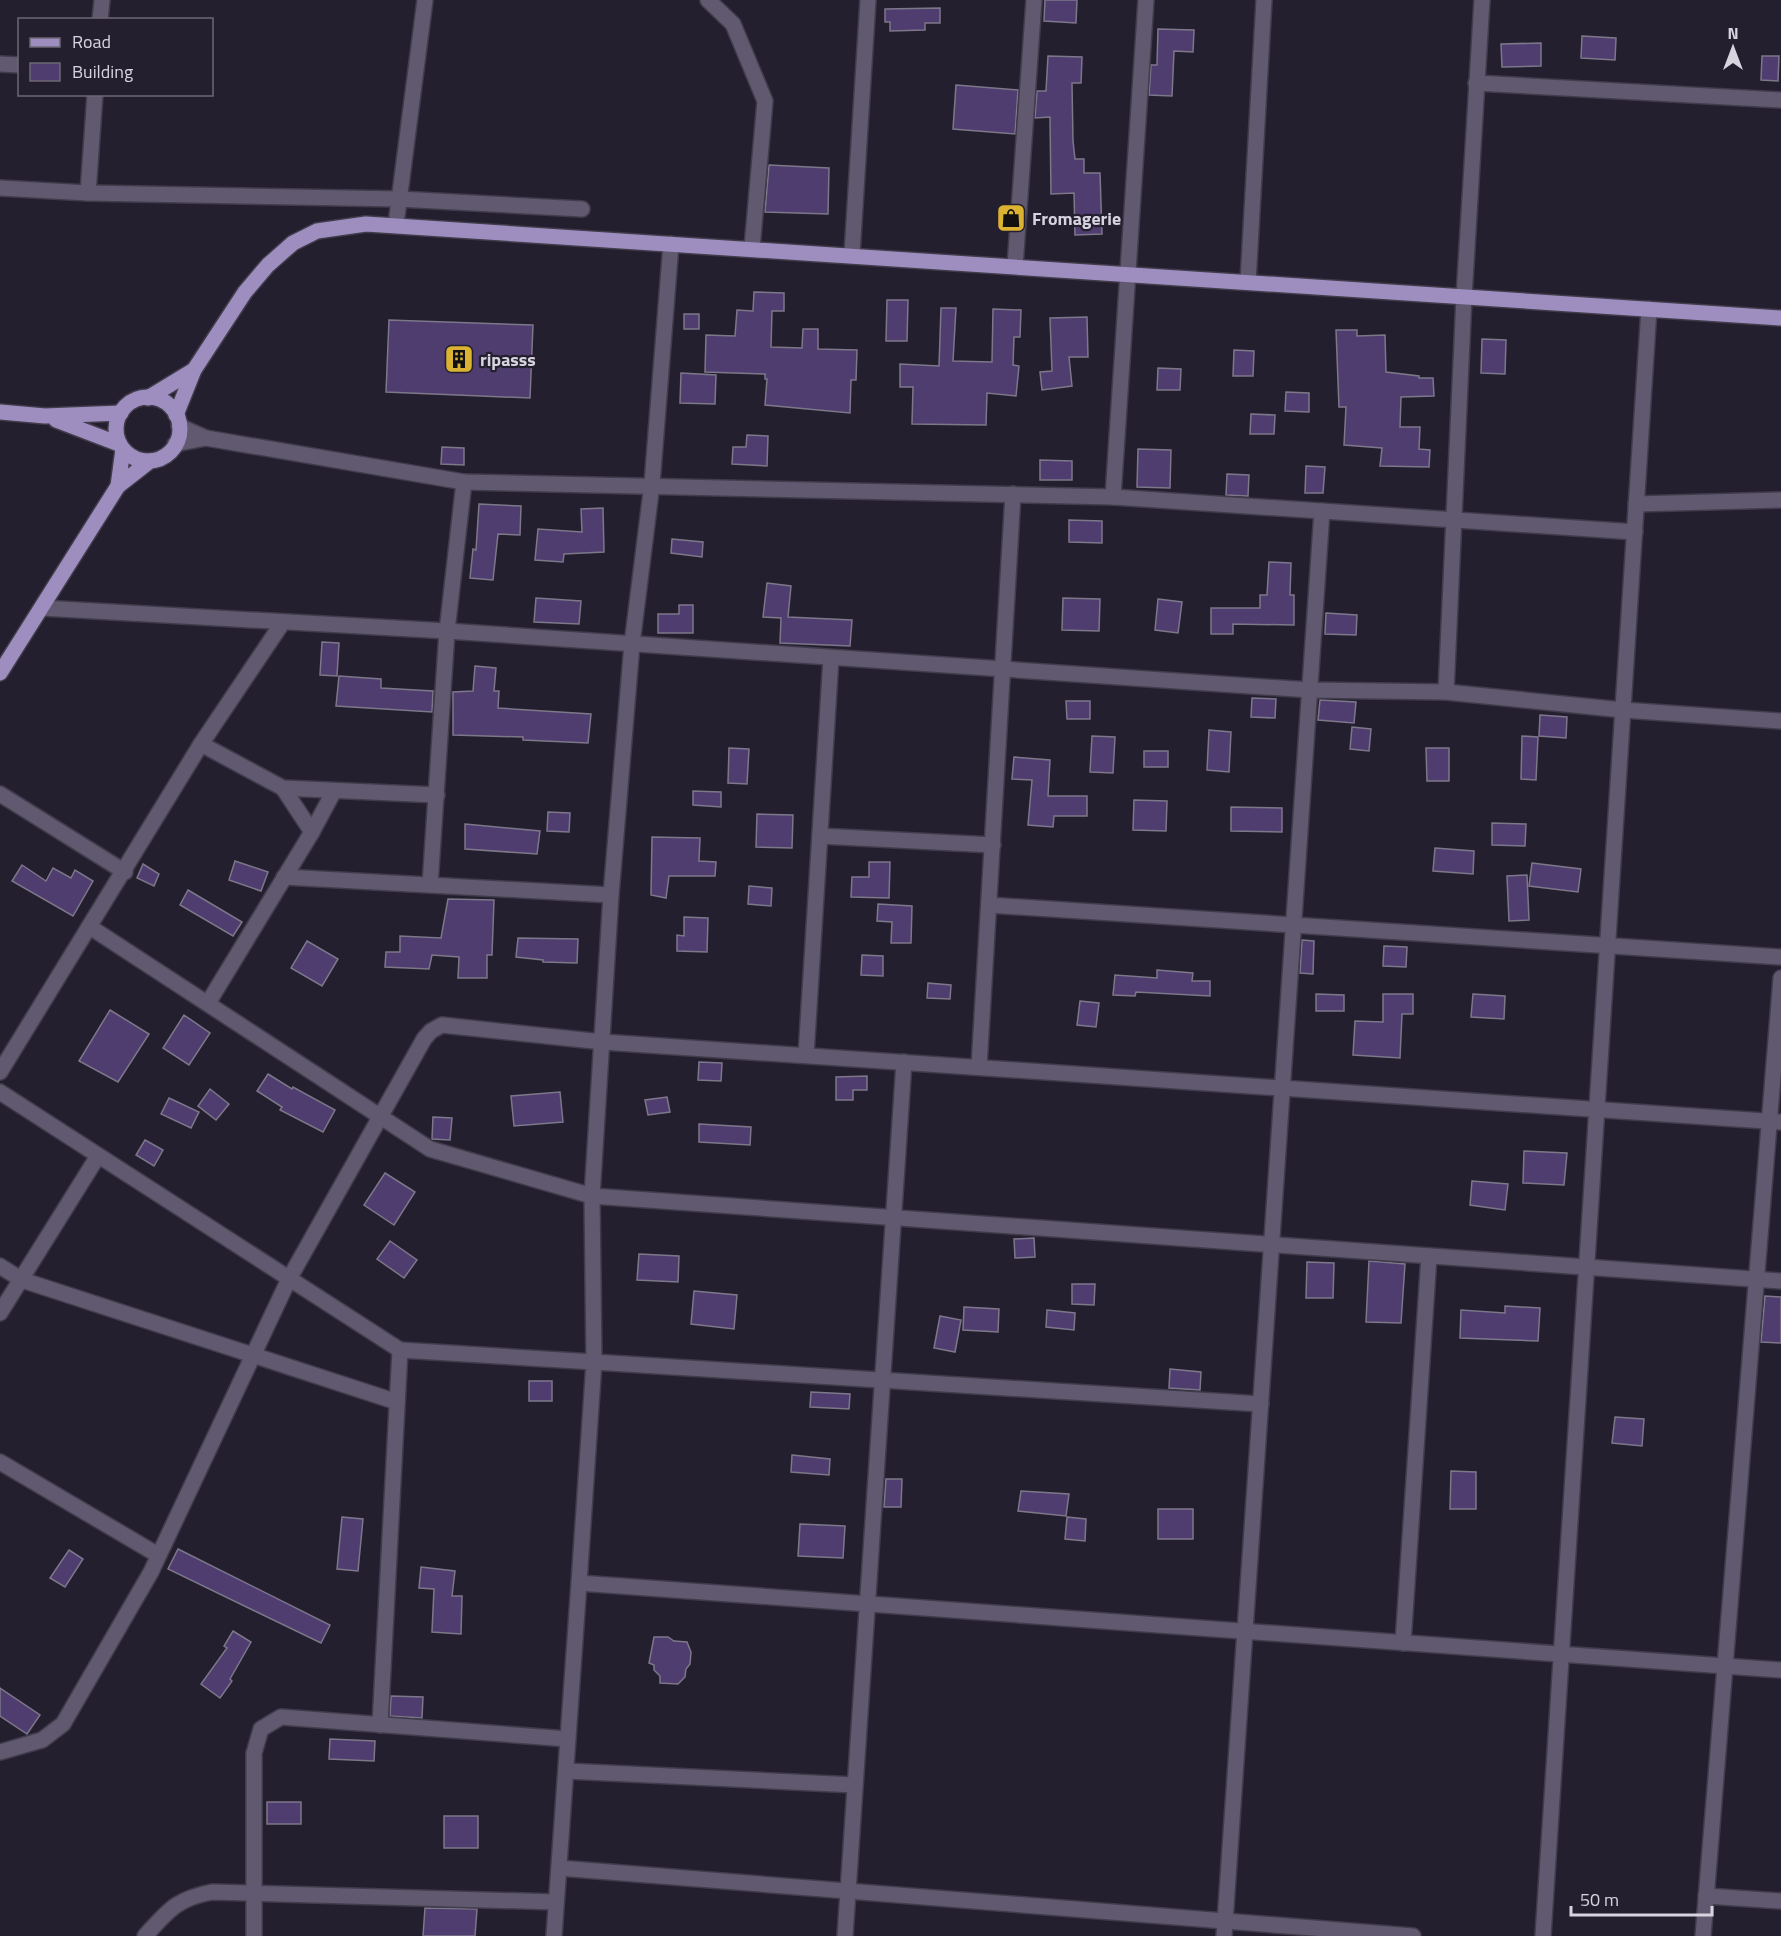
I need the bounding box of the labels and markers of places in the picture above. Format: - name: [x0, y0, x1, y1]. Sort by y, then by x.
- shop icon: Fromagerie: [995, 202, 1027, 234]
- place label: Fromagerie: [1032, 205, 1121, 232]
- building icon: ripasss: [443, 343, 475, 375]
- place label: ripasss: [480, 346, 536, 373]

